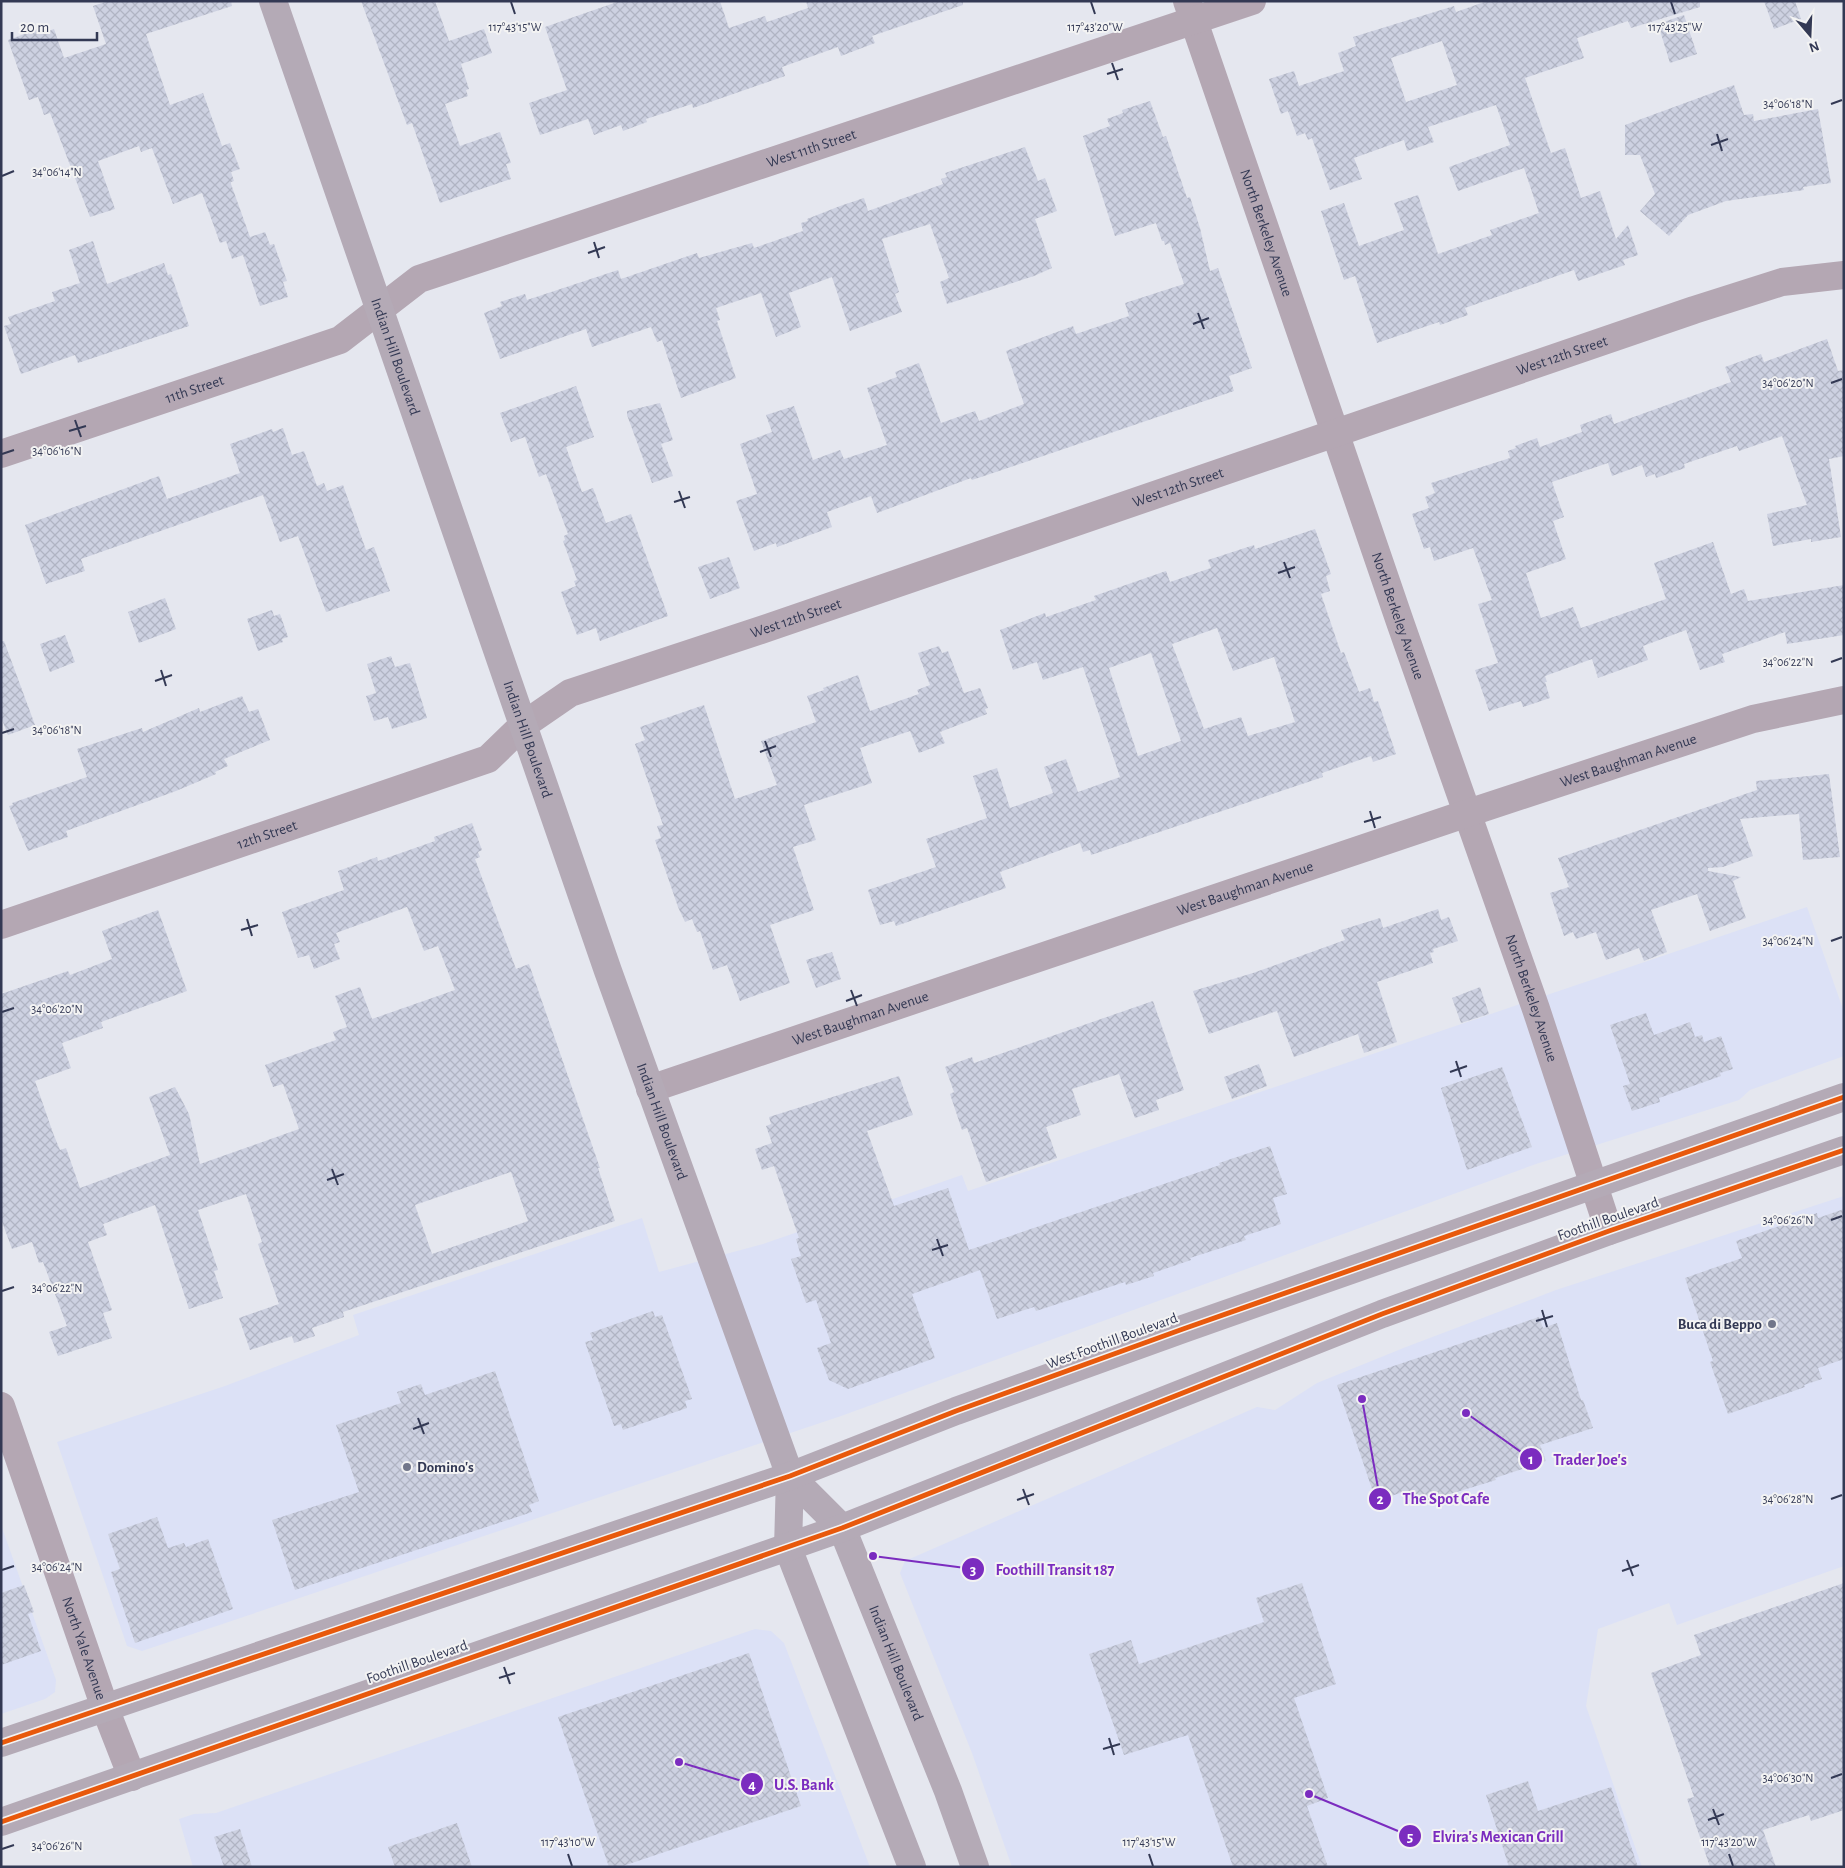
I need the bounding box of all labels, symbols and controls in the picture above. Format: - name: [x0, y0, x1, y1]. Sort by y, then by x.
- scale bar: [12, 10, 98, 42]
- north arrow: [1785, 10, 1835, 60]
- text: 20 m: [20, 20, 49, 35]
- text: 117°43'15"W: [489, 21, 542, 33]
- text: 117°43'20"W: [1067, 21, 1123, 33]
- text: 117°43'25"W: [1648, 21, 1702, 33]
- text: N: [1807, 38, 1821, 55]
- text: 34°06'18"N: [1763, 98, 1813, 110]
- street label: West 11th Street: [765, 126, 858, 170]
- text: 34°06'14"N: [32, 166, 82, 178]
- street label: North Berkeley Avenue: [1238, 167, 1295, 298]
- street label: Indian Hill Boulevard: [369, 296, 423, 417]
- street label: West 12th Street: [1515, 333, 1609, 378]
- street label: 11th Street: [163, 372, 226, 406]
- text: 34°06'20"N: [1762, 377, 1814, 389]
- text: 34°06'16"N: [32, 445, 82, 457]
- street label: West 12th Street: [1131, 464, 1225, 510]
- street label: North Berkeley Avenue: [1369, 550, 1427, 681]
- street label: West 12th Street: [748, 596, 843, 640]
- text: 34°06'22"N: [1763, 656, 1813, 668]
- street label: Indian Hill Boulevard: [501, 679, 555, 800]
- text: 34°06'18"N: [32, 724, 82, 736]
- street label: West Baughman Avenue: [1558, 731, 1698, 790]
- street label: 12th Street: [235, 817, 299, 852]
- street label: West Baughman Avenue: [1175, 858, 1315, 918]
- street label: North Berkeley Avenue: [1503, 932, 1560, 1064]
- text: 34°06'24"N: [1763, 935, 1814, 947]
- street label: West Baughman Avenue: [790, 988, 931, 1048]
- text: 34°06'20"N: [31, 1003, 83, 1015]
- street label: Indian Hill Boulevard: [634, 1061, 690, 1182]
- street label: Foothill Boulevard: [1556, 1195, 1661, 1243]
- text: 34°06'26"N: [1763, 1214, 1813, 1226]
- text: 34°06'22"N: [32, 1282, 82, 1294]
- street label: West Foothill Boulevard: [1044, 1310, 1180, 1372]
- place label: Buca di Beppo: [1678, 1317, 1762, 1332]
- marker: Buca di Beppo: [1766, 1318, 1778, 1330]
- callout: Trader Joe's: [1518, 1444, 1637, 1475]
- text: 1: [1528, 1452, 1534, 1467]
- text: Trader Joe's: [1553, 1452, 1627, 1468]
- place label: Domino's: [417, 1460, 474, 1475]
- marker: Domino's: [401, 1461, 413, 1473]
- callout: The Spot Cafe: [1368, 1483, 1500, 1514]
- text: The Spot Cafe: [1402, 1491, 1490, 1507]
- text: 2: [1376, 1492, 1384, 1507]
- text: 34°06'28"N: [1763, 1493, 1813, 1505]
- callout: Foothill Transit 187: [961, 1554, 1125, 1585]
- text: 34°06'24"N: [32, 1561, 83, 1573]
- text: Foothill Transit 187: [996, 1562, 1115, 1578]
- text: 3: [970, 1563, 976, 1578]
- street label: North Yale Avenue: [60, 1595, 109, 1702]
- street label: Indian Hill Boulevard: [866, 1603, 926, 1723]
- street label: Foothill Boulevard: [365, 1638, 470, 1686]
- callout: U.S. Bank: [739, 1769, 844, 1800]
- text: 34°06'30"N: [1762, 1772, 1814, 1784]
- text: U.S. Bank: [774, 1777, 834, 1793]
- text: 4: [748, 1778, 756, 1793]
- callout: Elvira's Mexican Grill: [1397, 1821, 1574, 1852]
- text: Elvira's Mexican Grill: [1432, 1829, 1564, 1845]
- text: 5: [1407, 1830, 1413, 1845]
- text: 117°43'10"W: [541, 1836, 595, 1848]
- text: 117°43'15"W: [1123, 1836, 1176, 1848]
- text: 117°43'20"W: [1701, 1836, 1757, 1848]
- text: 34°06'26"N: [32, 1840, 82, 1852]

